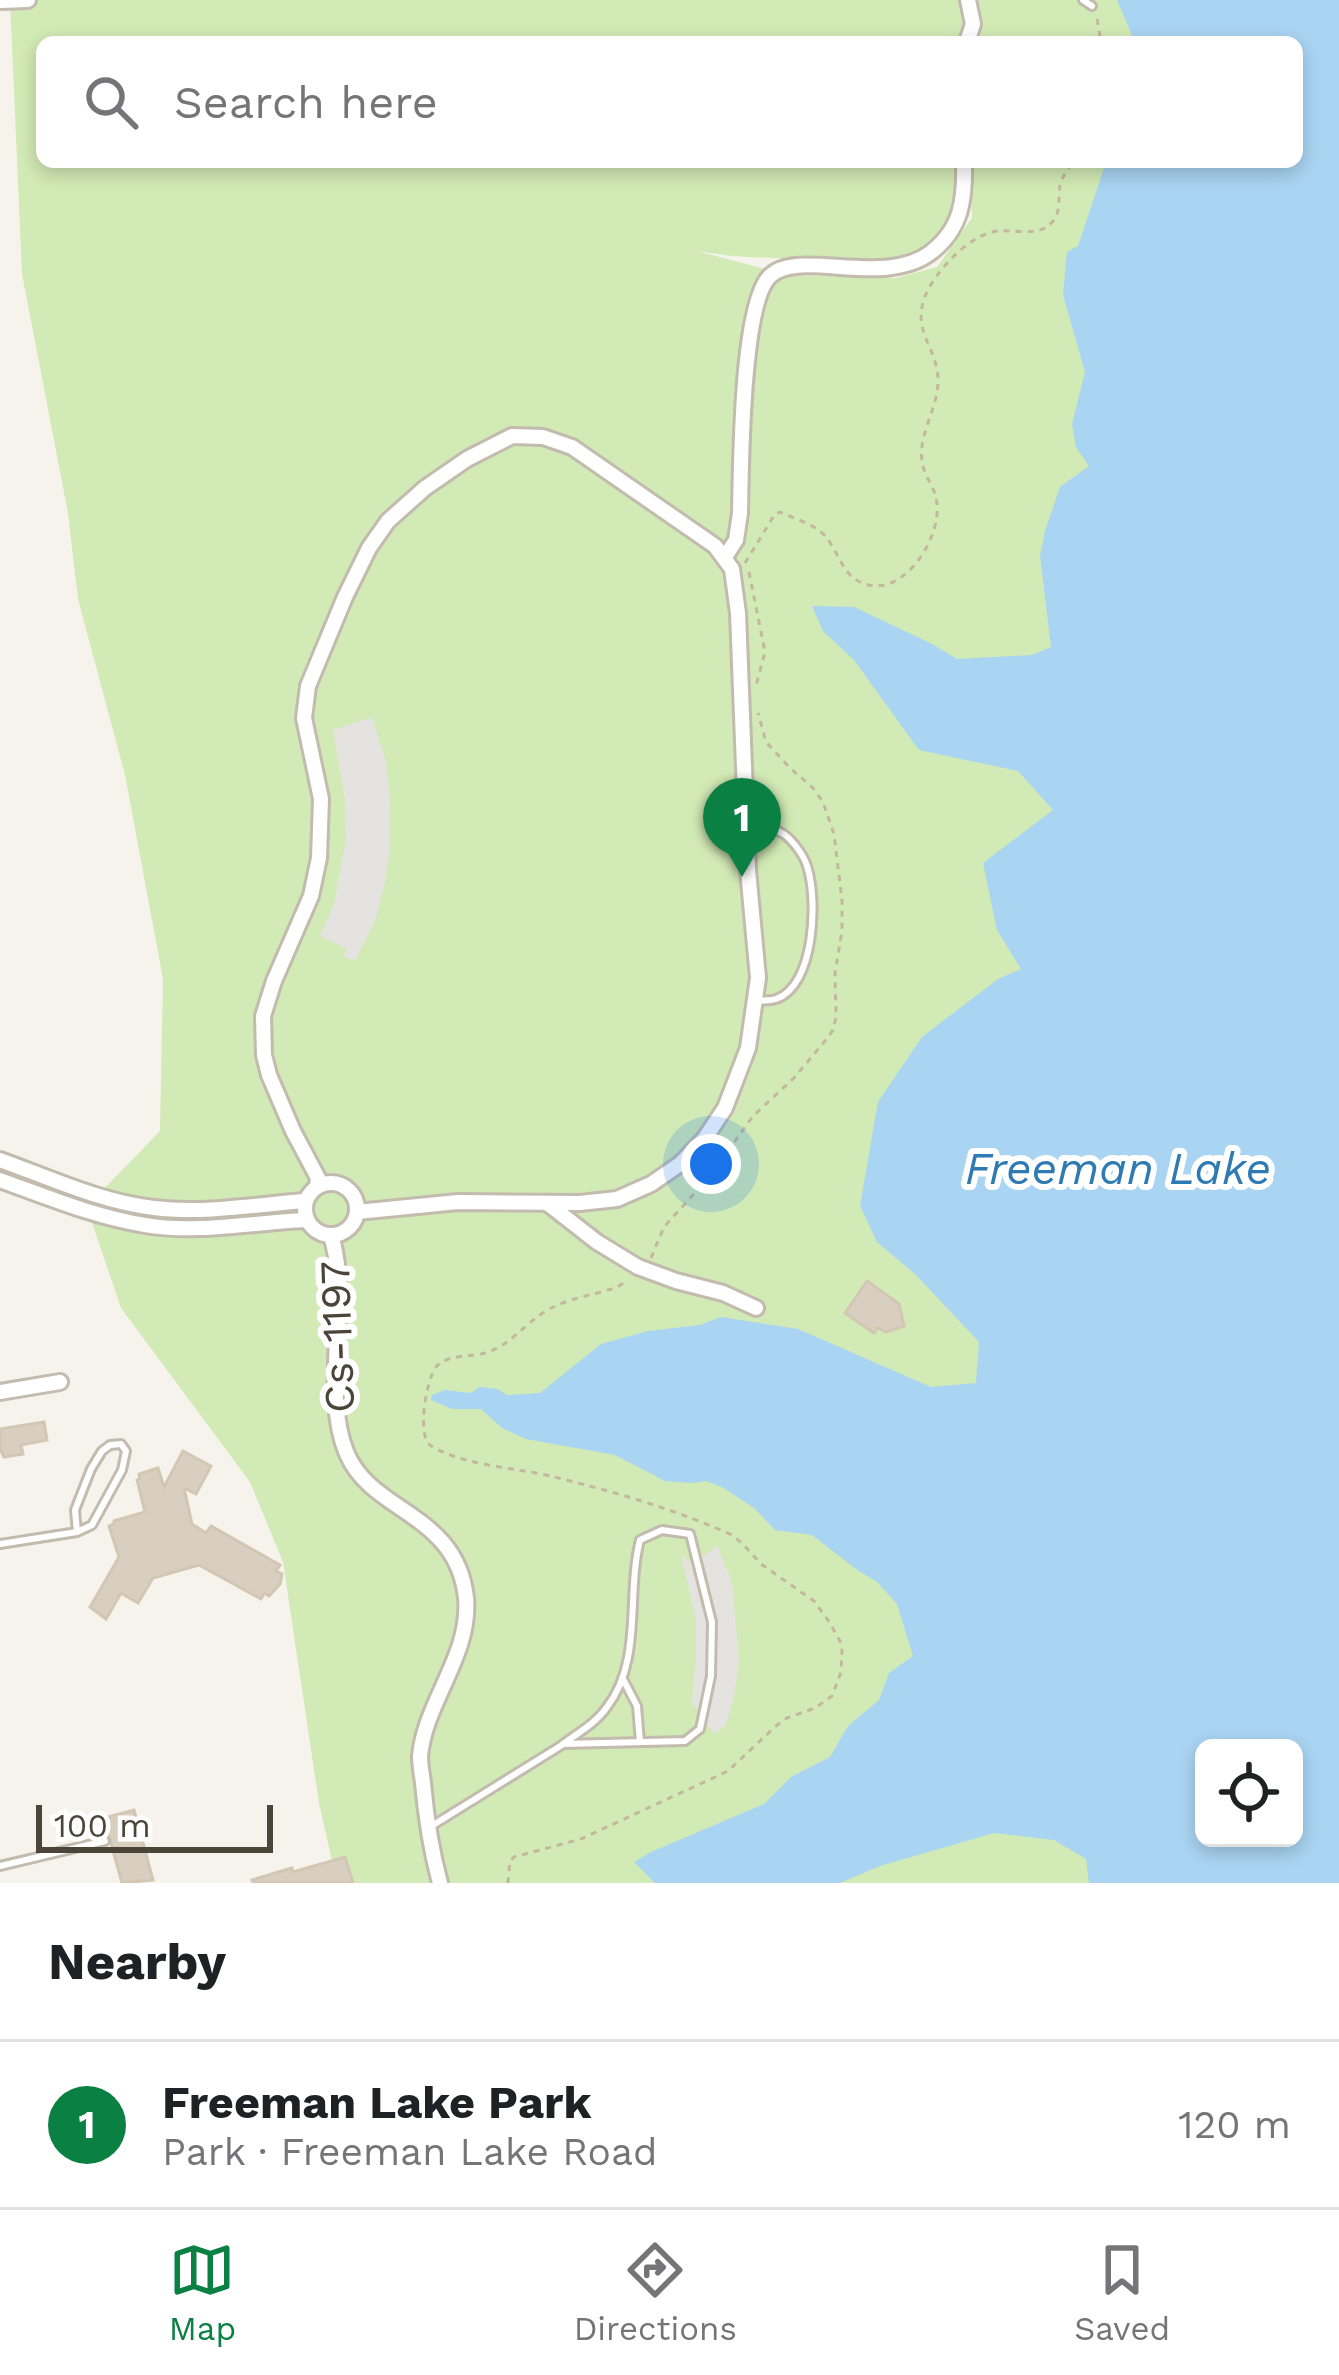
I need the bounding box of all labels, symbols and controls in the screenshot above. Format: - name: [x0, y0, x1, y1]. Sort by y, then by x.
- search box: [36, 36, 1303, 168]
- icon: search: [78, 69, 144, 135]
- text: Search here: [174, 76, 438, 129]
- pin: 1: [703, 778, 781, 877]
- your location: [681, 1134, 741, 1194]
- water label: Freeman Lake: [965, 1142, 1271, 1195]
- street label: Cs-1197: [310, 1260, 364, 1414]
- map controls: [1195, 1739, 1303, 1847]
- button: locate: [1195, 1739, 1303, 1847]
- scale bar: [36, 1799, 273, 1852]
- text: 100 m: [54, 1806, 151, 1845]
- text: Nearby: [48, 1932, 226, 1991]
- text: Freeman Lake Park: [162, 2076, 591, 2129]
- text: 1: [79, 2102, 95, 2147]
- text: 120 m: [1178, 2102, 1291, 2147]
- text: Park · Freeman Lake Road: [162, 2129, 657, 2174]
- tab: Map: [169, 2237, 236, 2348]
- tab: Directions: [574, 2237, 737, 2348]
- tab: Saved: [1074, 2237, 1170, 2348]

